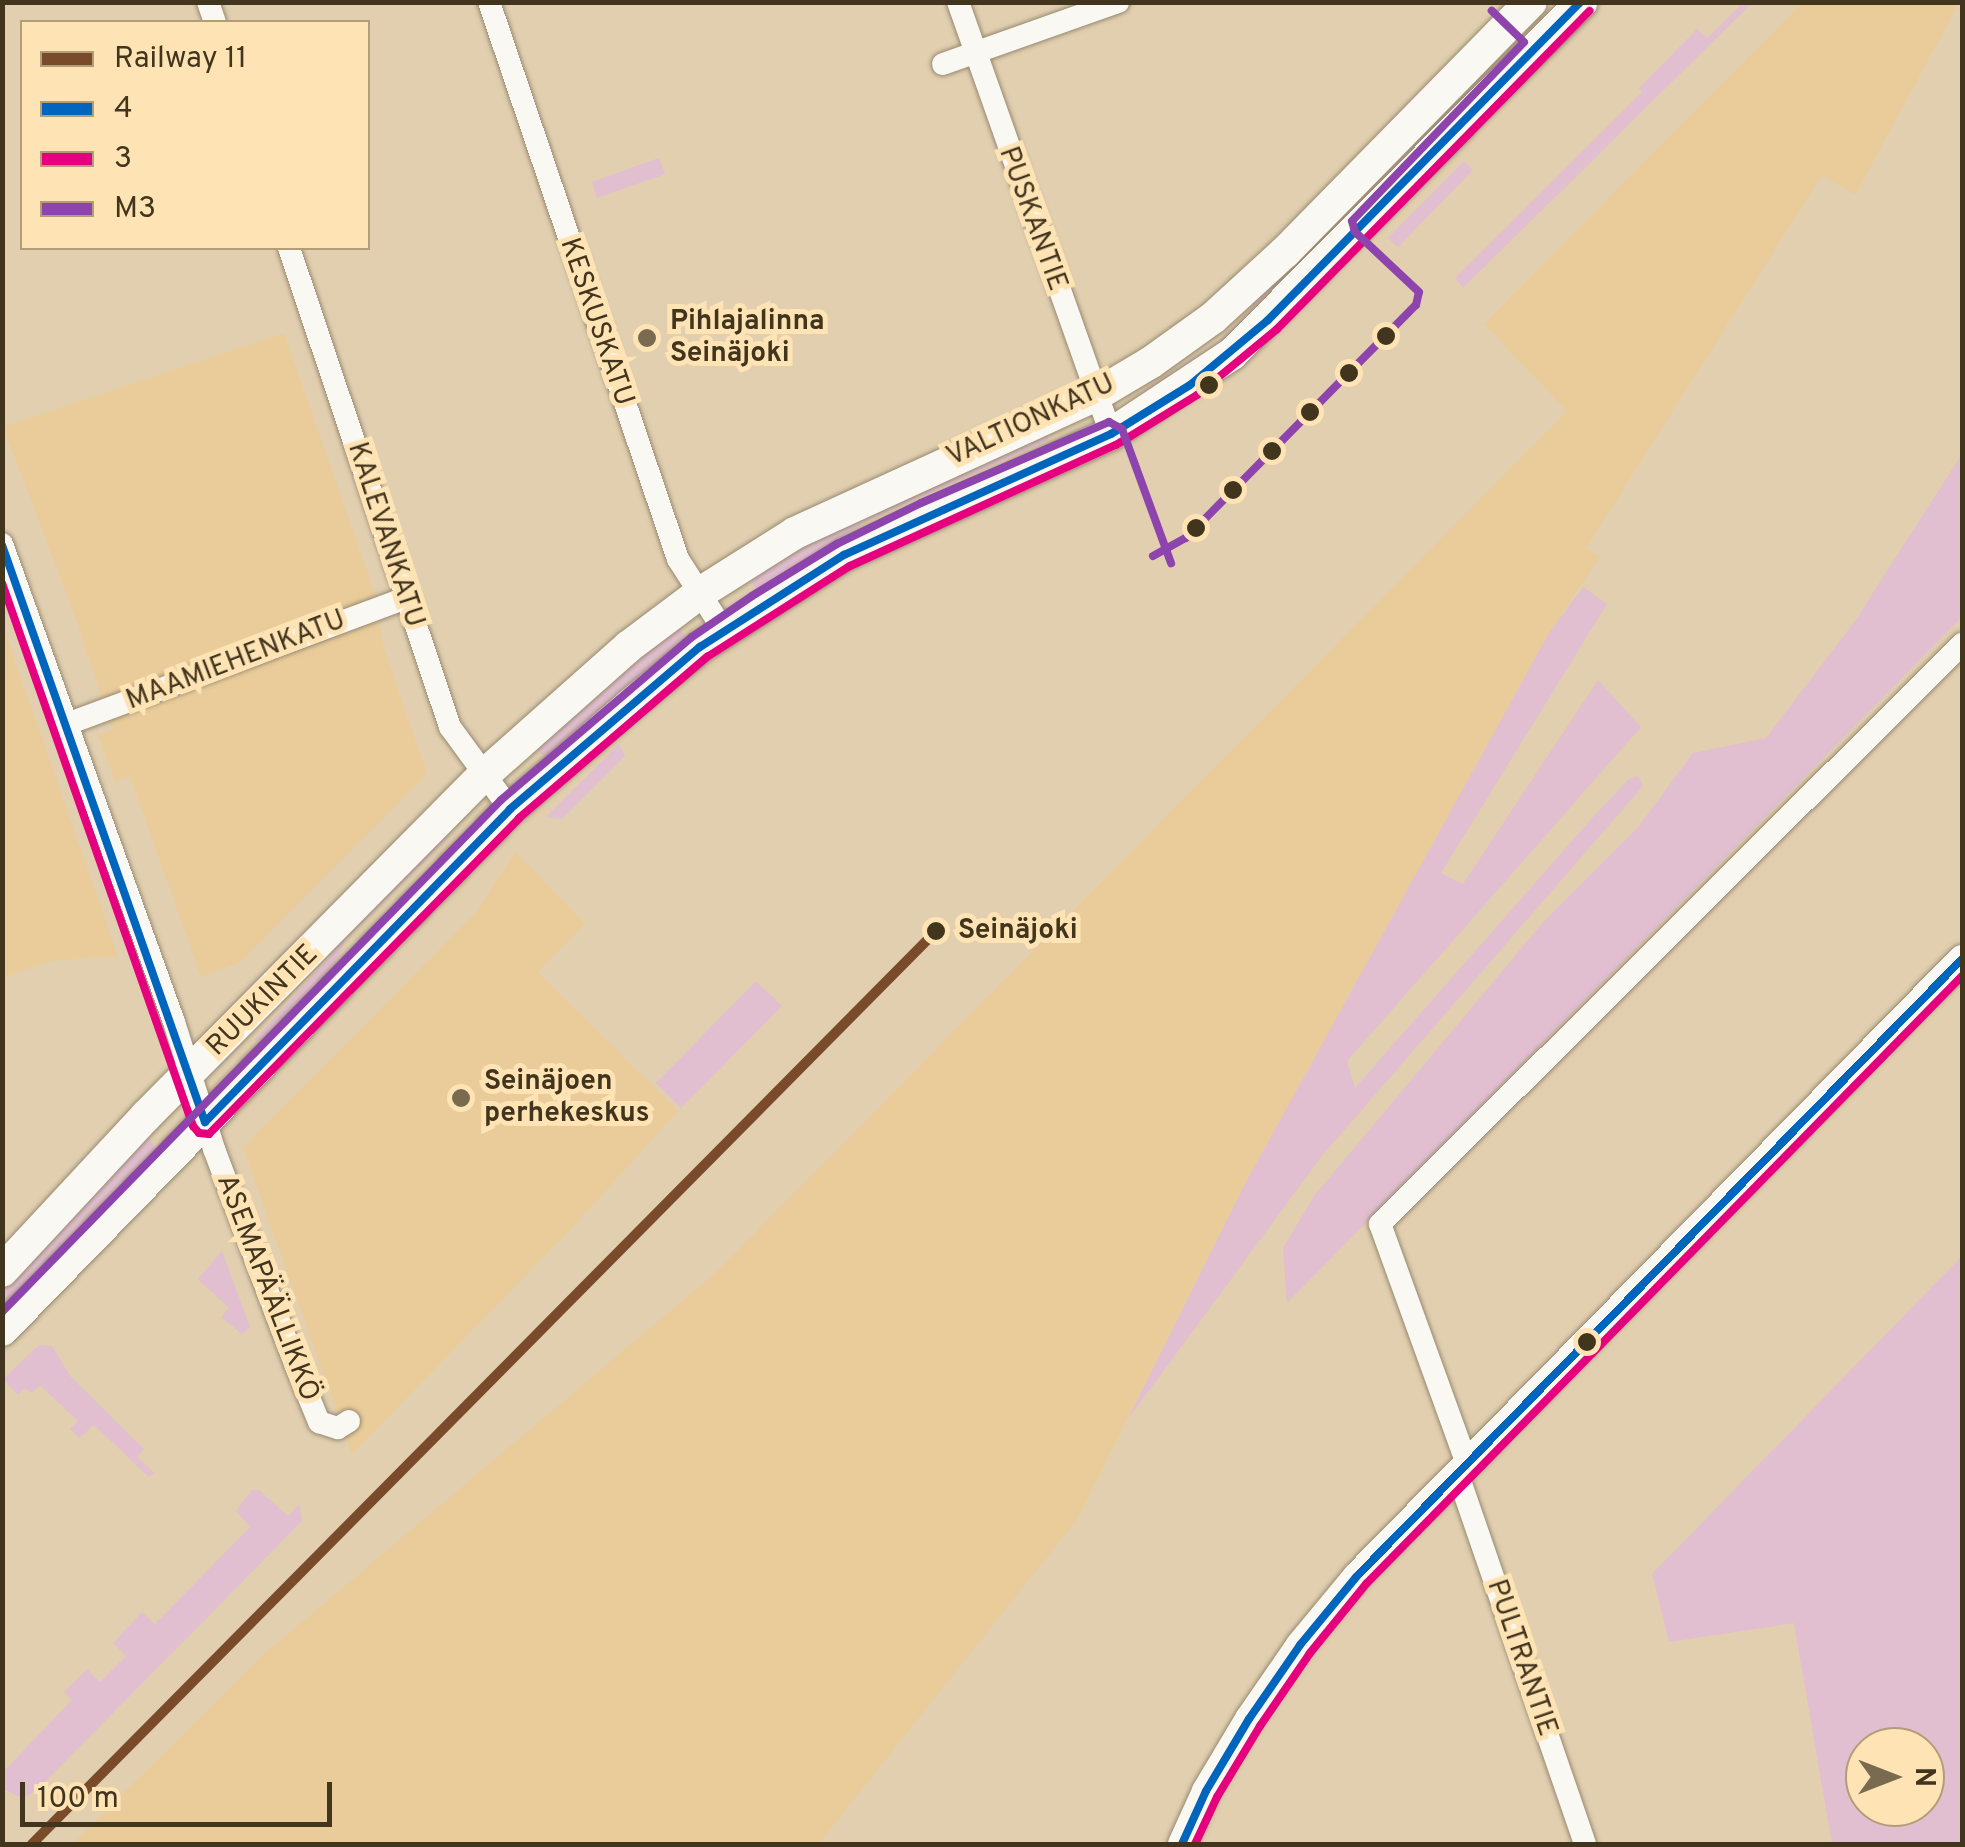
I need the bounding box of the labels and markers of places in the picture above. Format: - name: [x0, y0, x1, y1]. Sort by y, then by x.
- place label: Pihlajalinna Seinäjoki: [670, 305, 825, 371]
- marker: Pihlajalinna Seinäjoki: [634, 325, 660, 351]
- unlabelled marker: [1376, 326, 1396, 346]
- unlabelled marker: [1339, 363, 1359, 383]
- unlabelled marker: [1199, 375, 1219, 395]
- unlabelled marker: [1300, 402, 1320, 422]
- unlabelled marker: [1262, 441, 1282, 461]
- unlabelled marker: [1223, 480, 1243, 500]
- unlabelled marker: [1186, 518, 1206, 538]
- place label: Seinäjoki: [958, 914, 1078, 948]
- marker: Seinäjoki: [923, 918, 949, 944]
- place label: Seinäjoen perhekeskus: [484, 1065, 650, 1131]
- marker: Seinäjoen perhekeskus: [448, 1085, 474, 1111]
- unlabelled marker: [1577, 1332, 1597, 1352]

